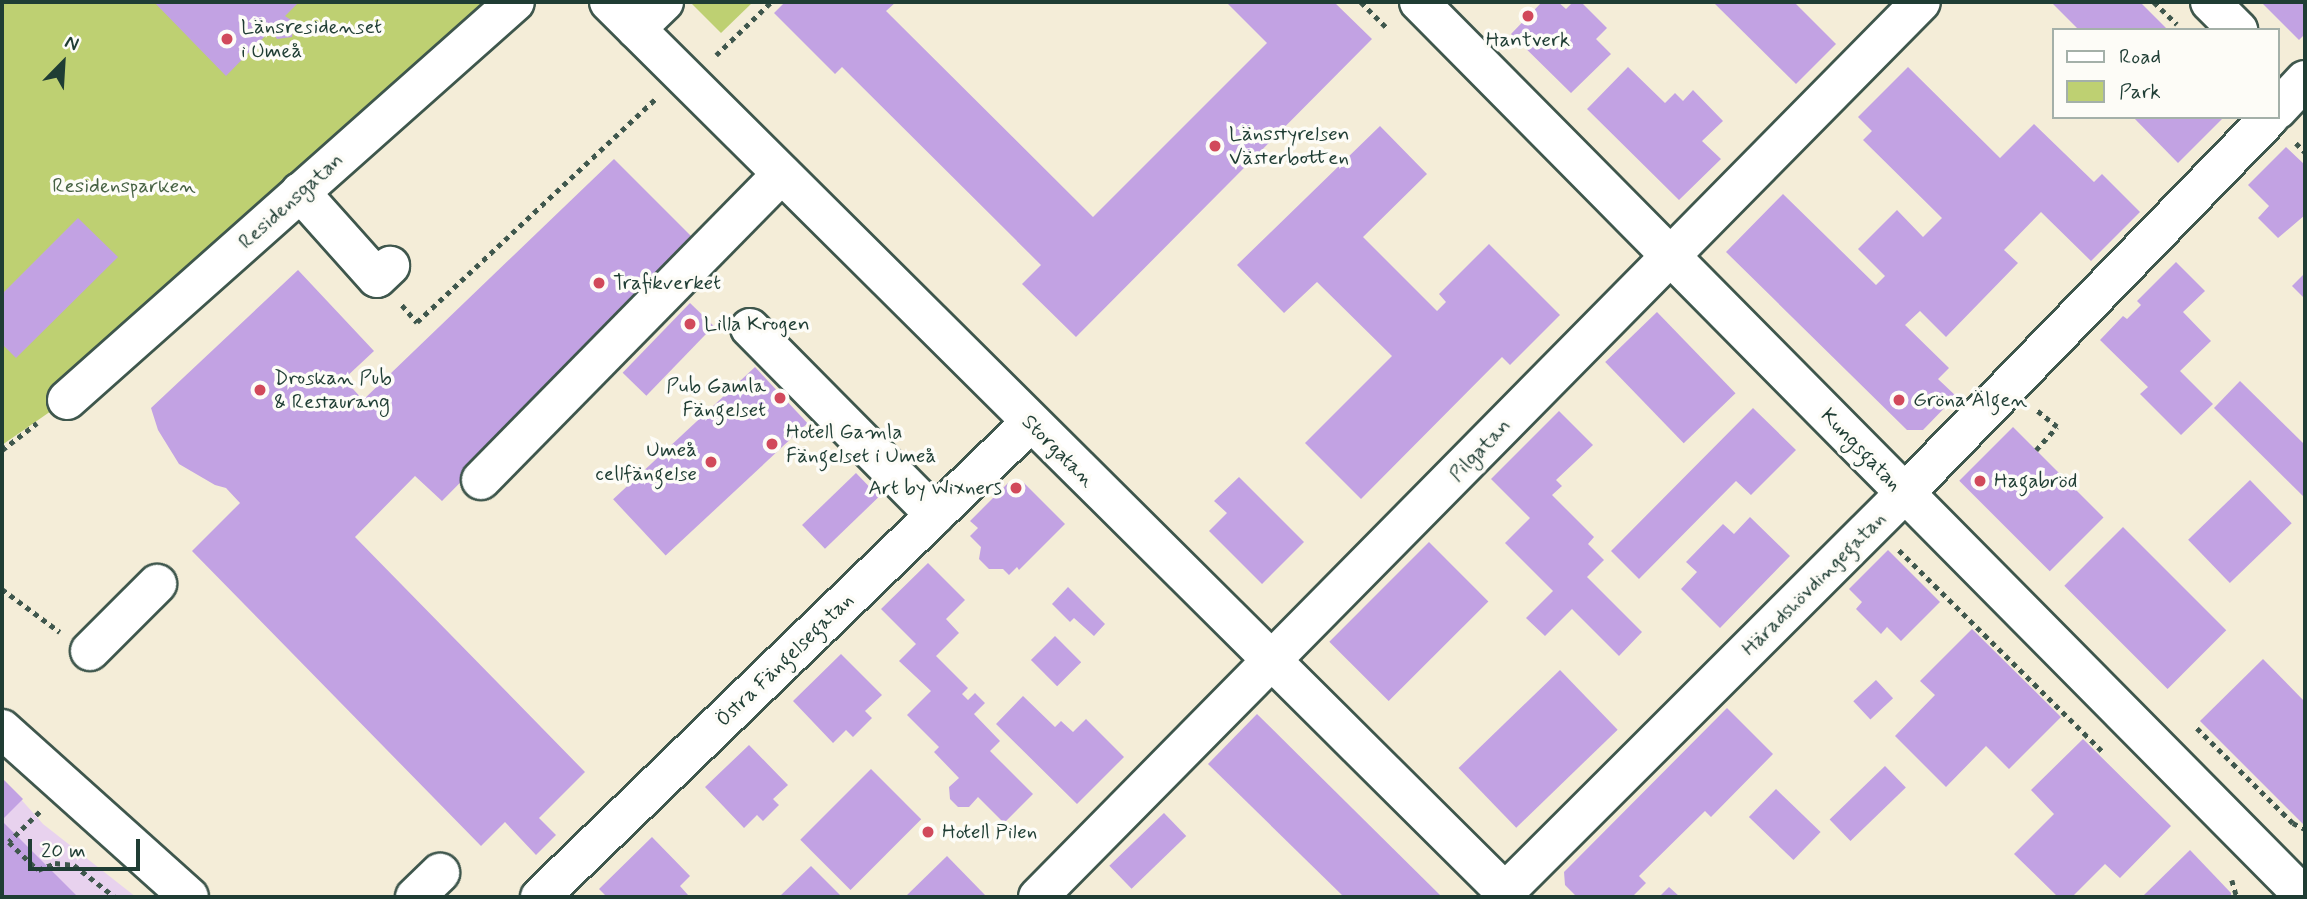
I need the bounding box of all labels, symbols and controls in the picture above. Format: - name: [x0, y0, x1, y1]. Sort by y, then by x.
- marker: Hantverk: [1520, 8, 1536, 24]
- place label: Länsresidenset i Umeå: [241, 14, 382, 64]
- place label: Hantverk: [1486, 27, 1570, 53]
- north arrow: [28, 28, 98, 98]
- legend: [2052, 28, 2279, 119]
- text: N: [61, 29, 83, 57]
- marker: Länsresidenset i Umeå: [219, 31, 235, 47]
- text: Road: [2119, 43, 2161, 71]
- text: Park: [2119, 78, 2161, 106]
- place label: Länsstyrelsen Västerbotten: [1229, 121, 1350, 171]
- marker: Länsstyrelsen Västerbotten: [1207, 138, 1223, 154]
- street label: Residensgatan: [233, 147, 349, 255]
- park label: Residensparken: [52, 173, 196, 199]
- place label: Trafikverket: [613, 270, 721, 296]
- marker: Trafikverket: [591, 275, 607, 291]
- place label: Lilla Krogen: [704, 311, 810, 337]
- marker: Lilla Krogen: [682, 316, 698, 332]
- place label: Droskan Pub & Restaurang: [274, 365, 394, 415]
- place label: Pub Gamla Fängelset: [667, 373, 766, 423]
- marker: Droskan Pub & Restaurang: [252, 382, 268, 398]
- place label: Gröna Älgen: [1913, 387, 2027, 413]
- marker: Pub Gamla Fängelset: [772, 390, 788, 406]
- marker: Gröna Älgen: [1891, 392, 1907, 408]
- street label: Kungsgatan: [1815, 403, 1907, 497]
- street label: Storgatan: [1016, 409, 1100, 493]
- street label: Pilgatan: [1444, 413, 1516, 487]
- place label: Hotell Gamla Fängelset i Umeå: [786, 419, 936, 469]
- marker: Hotell Gamla Fängelset i Umeå: [764, 436, 780, 452]
- place label: Umeå cellfängelse: [595, 437, 697, 487]
- marker: Umeå cellfängelse: [703, 454, 719, 470]
- place label: Hagabröd: [1994, 468, 2077, 494]
- marker: Hagabröd: [1972, 473, 1988, 489]
- place label: Art by Wixners: [860, 475, 1002, 501]
- marker: Art by Wixners: [1008, 480, 1024, 496]
- street label: Häradshövdingegatan: [1737, 507, 1891, 661]
- street label: Östra Fängelsegatan: [711, 588, 859, 732]
- place label: Hotell Pilen: [942, 819, 1044, 845]
- marker: Hotell Pilen: [920, 824, 936, 840]
- scale bar: [32, 825, 144, 869]
- text: 20 m: [41, 837, 86, 865]

